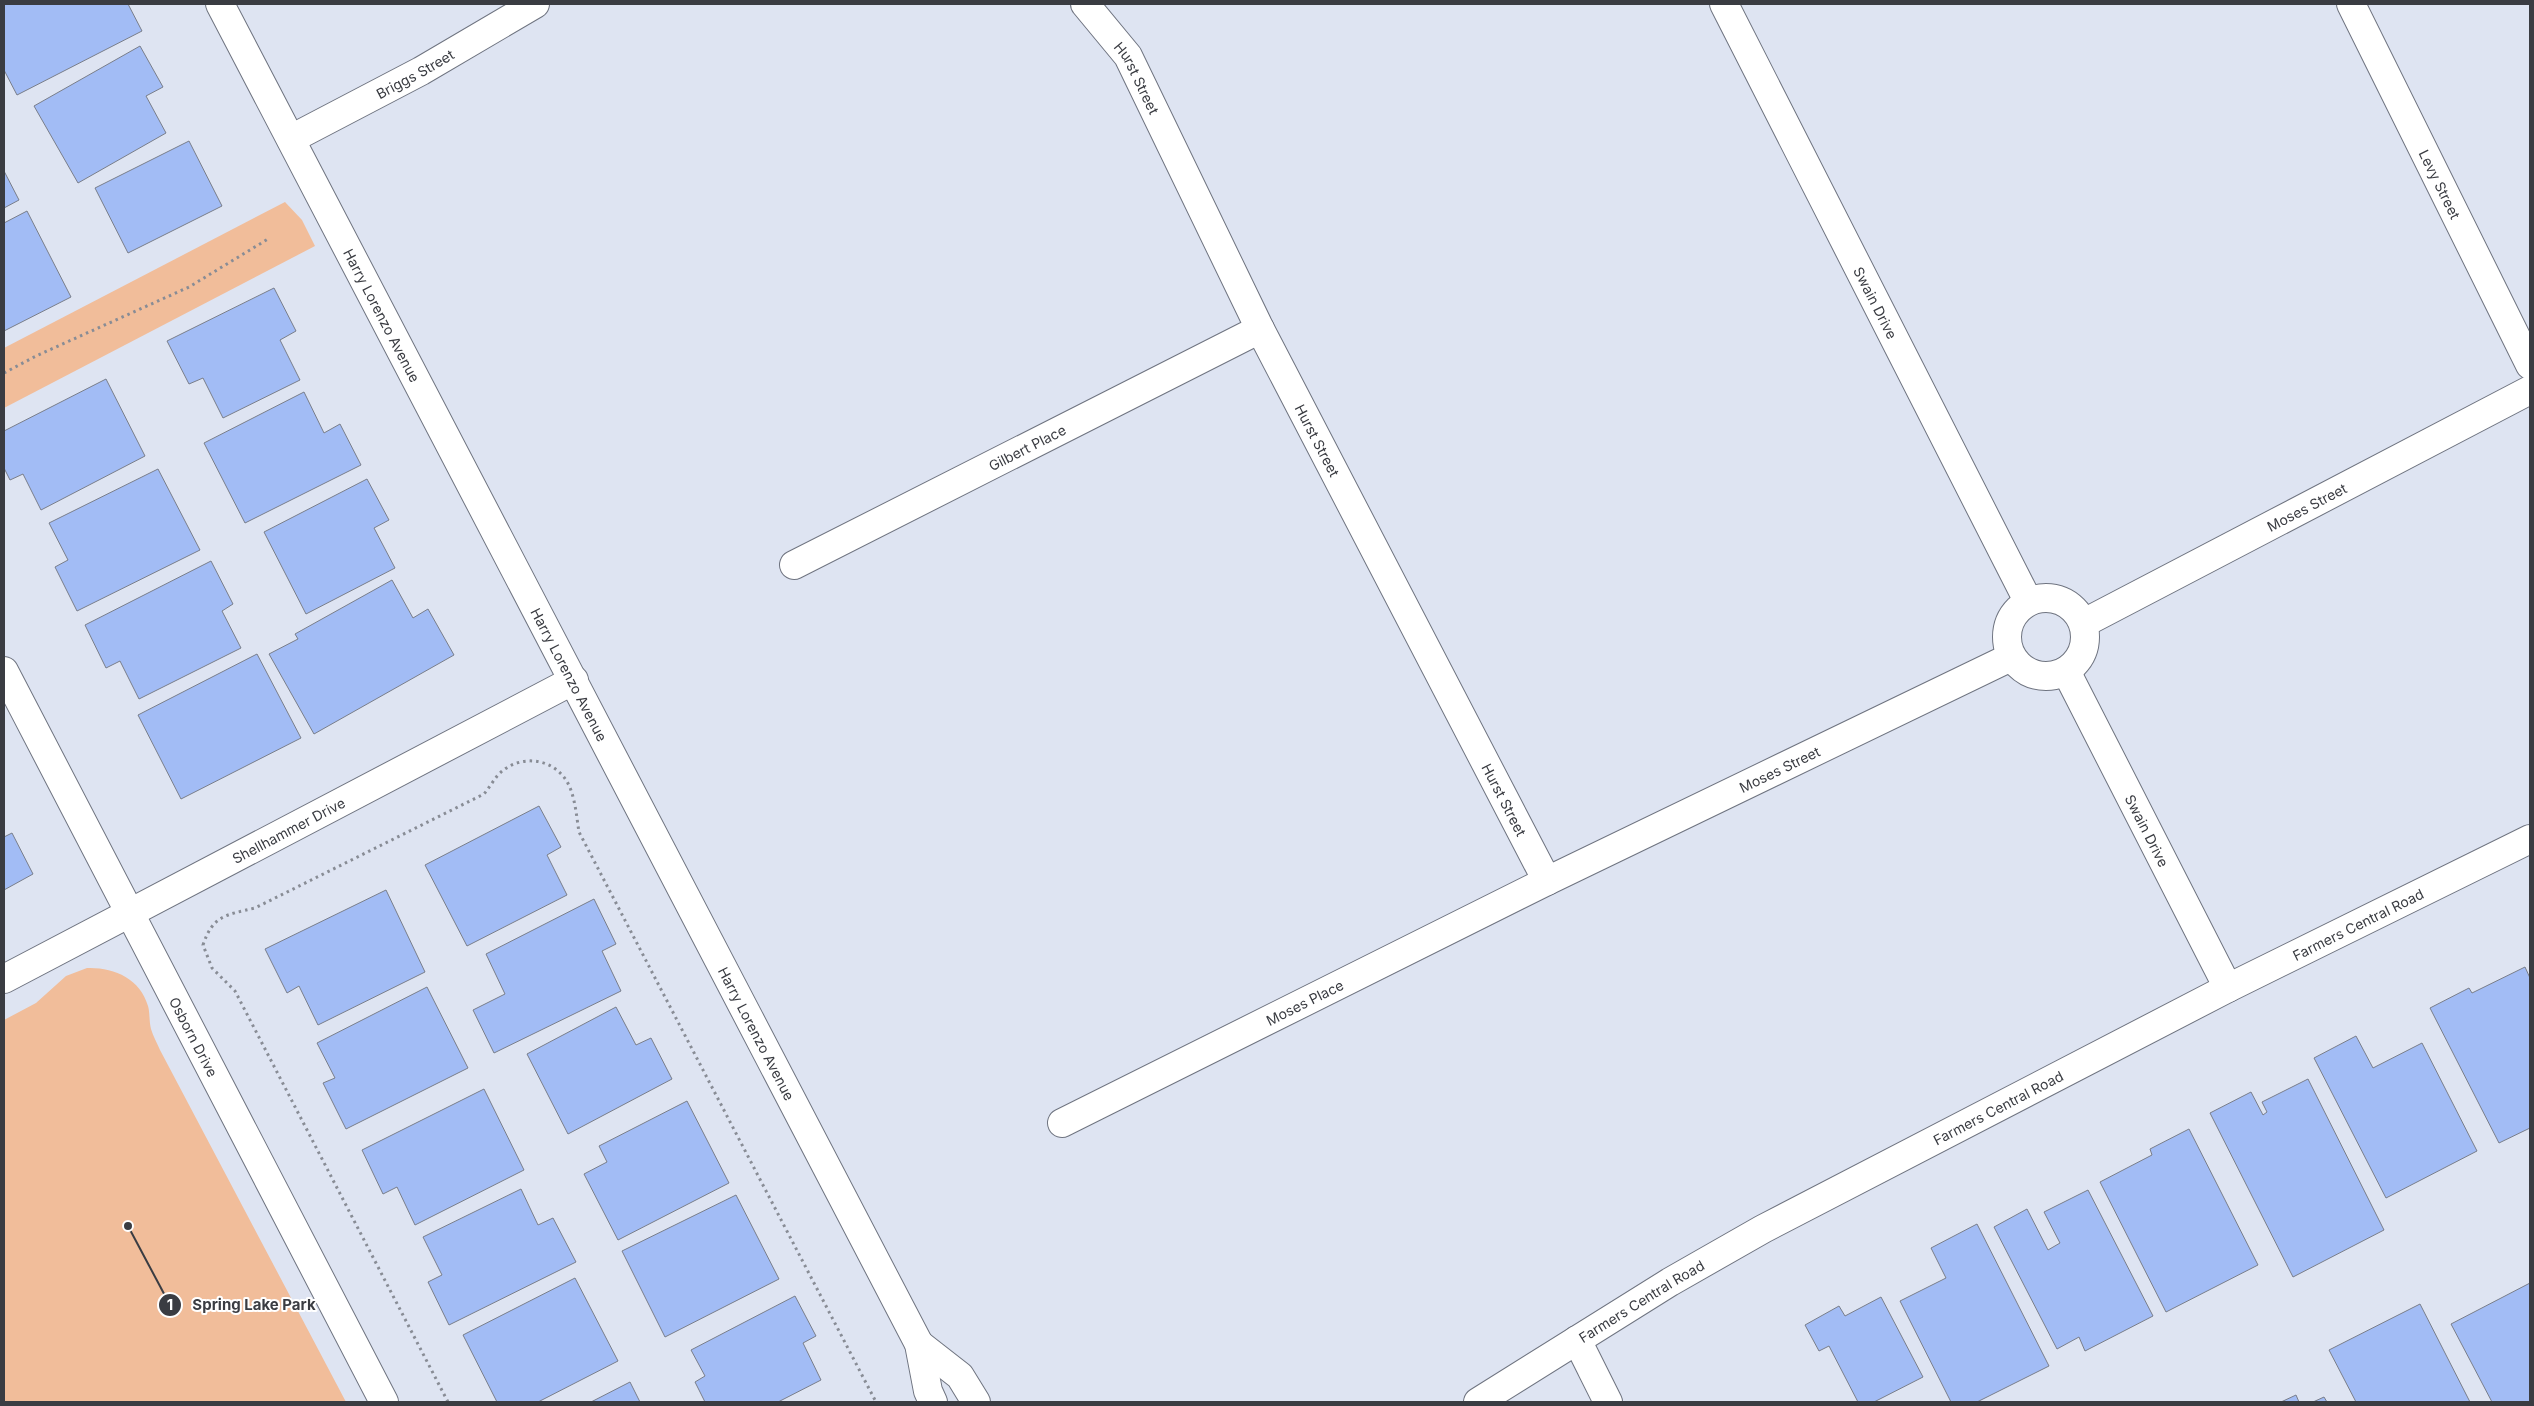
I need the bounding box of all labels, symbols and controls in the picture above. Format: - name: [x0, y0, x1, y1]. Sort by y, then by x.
- street label: Hurst Street: [1111, 38, 1163, 117]
- street label: Briggs Street: [373, 45, 457, 102]
- street label: Levy Street: [2416, 147, 2465, 222]
- street label: Harry Lorenzo Avenue: [341, 246, 424, 385]
- street label: Swain Drive: [1851, 264, 1901, 341]
- street label: Hurst Street: [1292, 401, 1344, 480]
- street label: Gilbert Place: [985, 420, 1068, 474]
- street label: Moses Street: [2264, 479, 2350, 535]
- street label: Harry Lorenzo Avenue: [528, 605, 611, 744]
- street label: Moses Street: [1736, 742, 1823, 796]
- street label: Hurst Street: [1479, 760, 1531, 839]
- street label: Swain Drive: [2122, 791, 2173, 869]
- street label: Shellhammer Drive: [229, 793, 348, 866]
- street label: Farmers Central Road: [2290, 884, 2426, 963]
- street label: Harry Lorenzo Avenue: [715, 964, 799, 1103]
- street label: Moses Place: [1263, 976, 1346, 1028]
- street label: Osborn Drive: [166, 994, 222, 1079]
- street label: Farmers Central Road: [1930, 1067, 2066, 1148]
- street label: Farmers Central Road: [1575, 1256, 1707, 1346]
- callout: Spring Lake Park: [158, 1290, 326, 1320]
- text: 1: [167, 1295, 173, 1314]
- text: Spring Lake Park: [192, 1295, 316, 1314]

